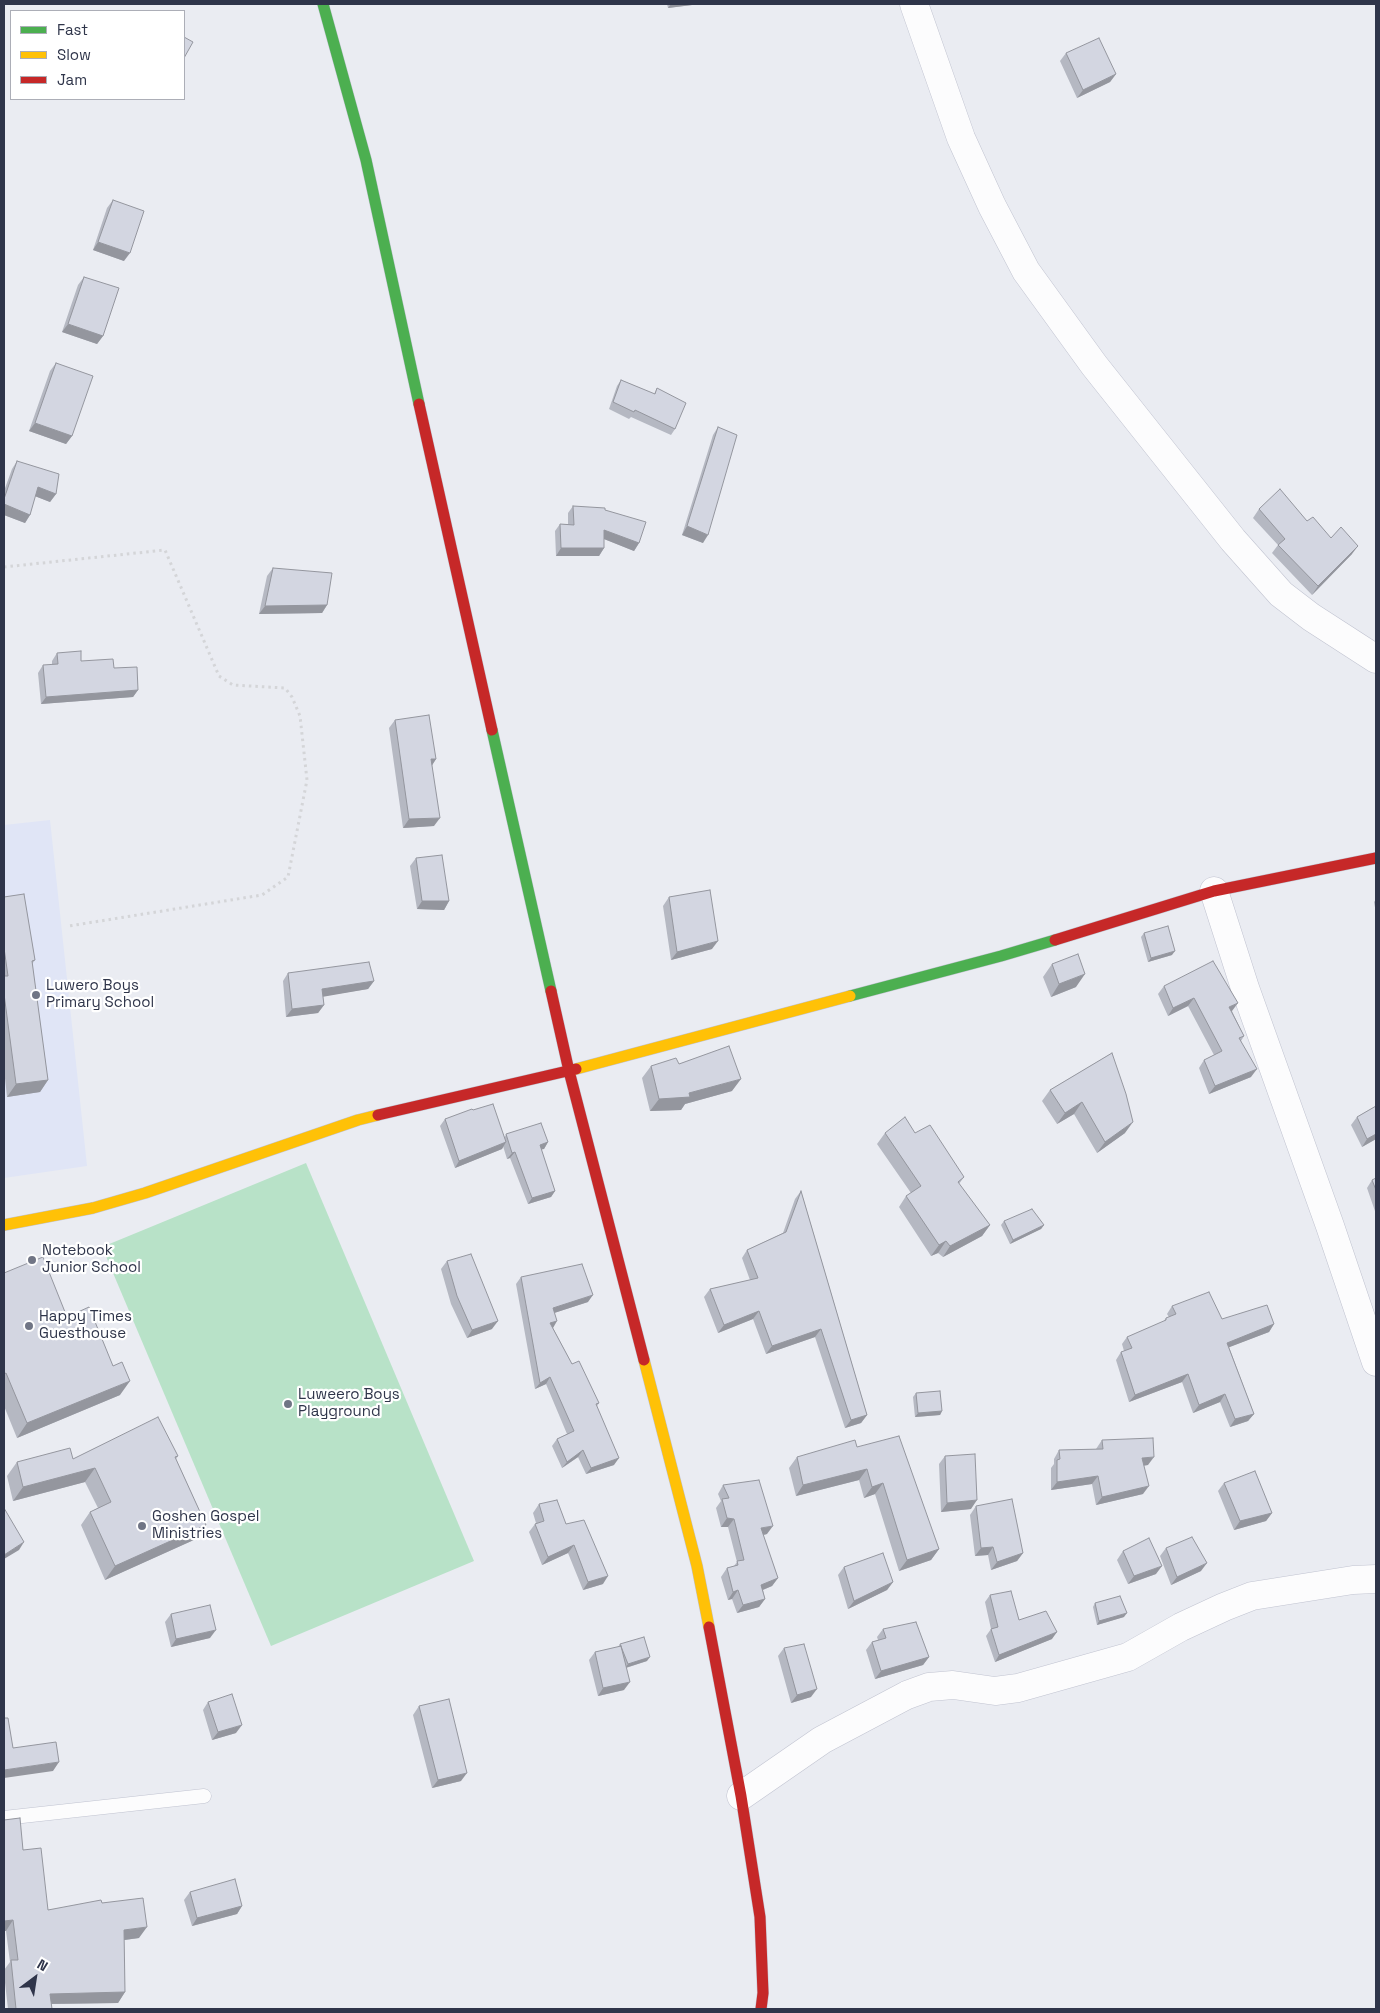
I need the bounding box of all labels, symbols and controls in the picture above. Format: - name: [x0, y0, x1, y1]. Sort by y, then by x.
- legend: [10, 10, 185, 100]
- text: Fast: [57, 20, 88, 39]
- text: Slow: [57, 45, 91, 64]
- text: Jam: [57, 70, 87, 89]
- place label: Luwero Boys Primary School: [46, 977, 154, 1012]
- marker: Luwero Boys Primary School: [30, 989, 42, 1001]
- place label: Notebook Junior School: [42, 1242, 141, 1277]
- marker: Notebook Junior School: [26, 1254, 38, 1266]
- place label: Happy Times Guesthouse: [39, 1308, 132, 1343]
- marker: Happy Times Guesthouse: [23, 1320, 35, 1332]
- place label: Luweero Boys Playground: [298, 1386, 400, 1421]
- marker: Luweero Boys Playground: [282, 1398, 294, 1410]
- place label: Goshen Gospel Ministries: [152, 1508, 259, 1543]
- marker: Goshen Gospel Ministries: [136, 1520, 148, 1532]
- north arrow: [10, 1953, 60, 2003]
- text: N: [34, 1955, 51, 1975]

